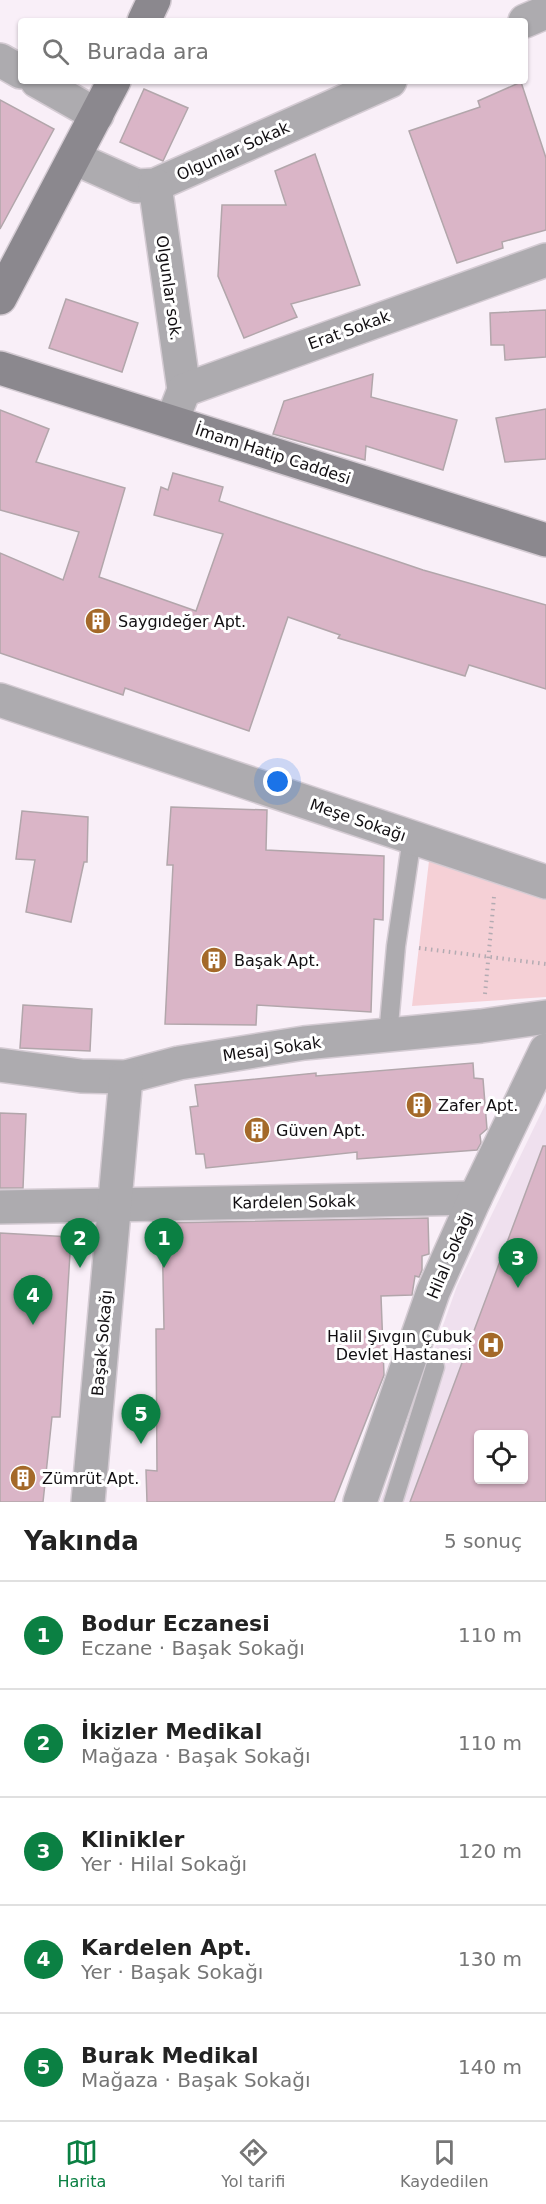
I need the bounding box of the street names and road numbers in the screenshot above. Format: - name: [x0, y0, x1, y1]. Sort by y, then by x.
- street label: Olgunlar Sokak: [174, 117, 293, 184]
- street label: Olgunlar sok.: [152, 234, 186, 342]
- street label: Erat Sokak: [305, 306, 393, 354]
- street label: İmam Hatip Caddesi: [193, 420, 353, 488]
- street label: Meşe Sokağı: [308, 795, 408, 845]
- street label: Mesaj Sokak: [221, 1033, 323, 1065]
- street label: Kardelen Sokak: [232, 1191, 357, 1213]
- street label: Hilal Sokağı: [423, 1208, 477, 1302]
- street label: Başak Sokağı: [88, 1289, 116, 1397]

